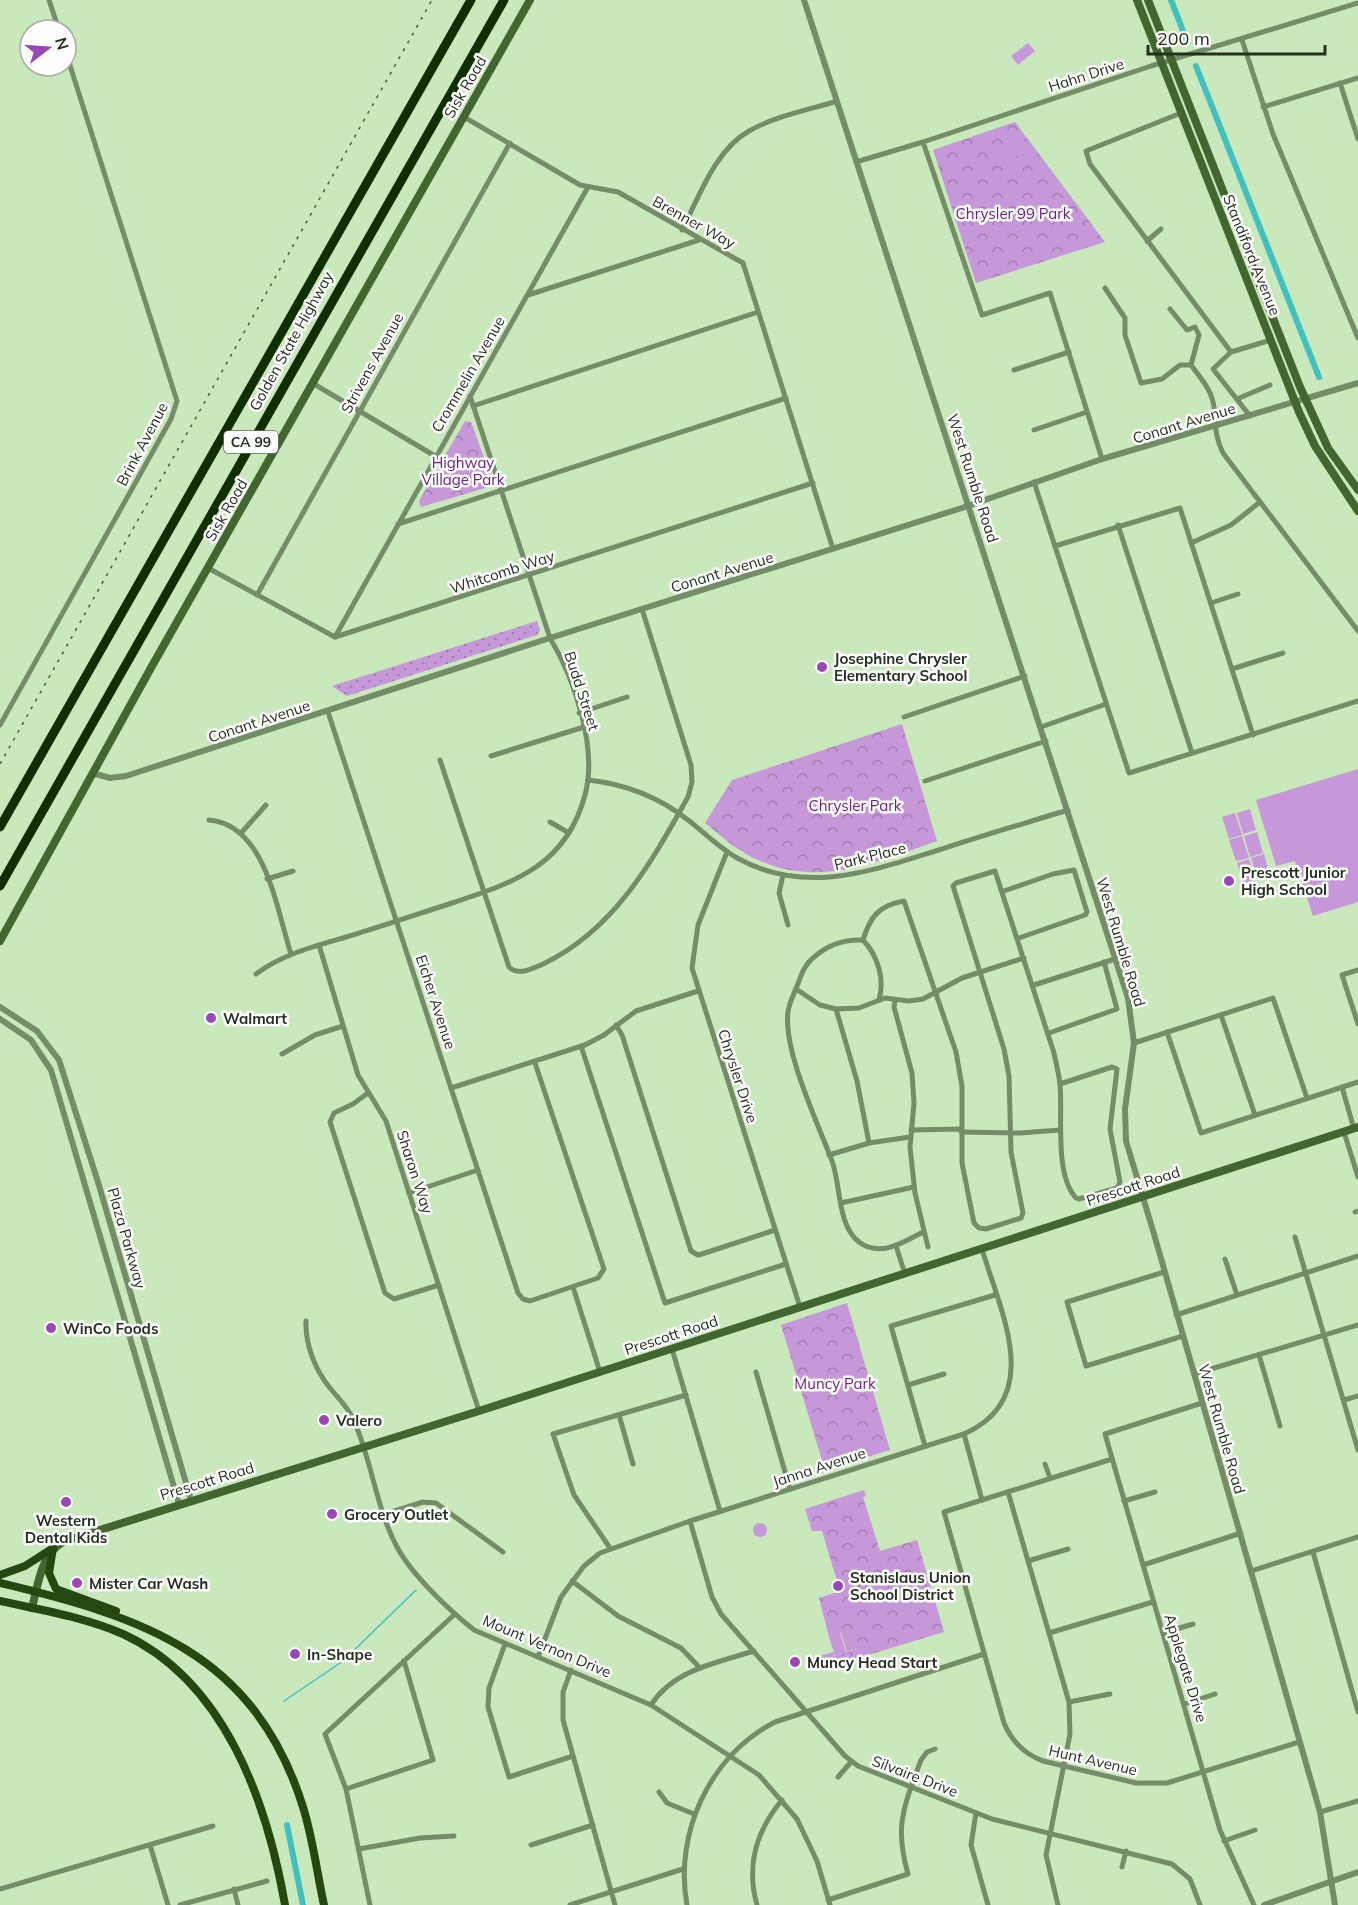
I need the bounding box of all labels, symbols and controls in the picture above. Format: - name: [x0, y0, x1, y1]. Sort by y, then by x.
- north arrow: [18, 18, 78, 78]
- scale bar: [1148, 18, 1325, 56]
- text: 200 m: [1157, 27, 1210, 50]
- text: N: [51, 35, 74, 52]
- street label: Sisk Road: [440, 52, 490, 122]
- street label: Hahn Drive: [1046, 54, 1126, 96]
- street label: Brenner Way: [649, 192, 739, 253]
- street label: Standiford Avenue: [1219, 192, 1285, 318]
- park label: Chrysler 99 Park: [956, 204, 1071, 223]
- street label: Golden State Highway: [245, 268, 337, 414]
- street label: Strivens Avenue: [337, 309, 407, 417]
- street label: Crommelin Avenue: [427, 313, 509, 435]
- street label: Conant Avenue: [1130, 398, 1238, 448]
- street label: Brink Avenue: [112, 399, 172, 489]
- street label: West Rumble Road: [943, 411, 1003, 545]
- road number: CA 99: [224, 431, 278, 453]
- park label: Highway Village Park: [422, 453, 505, 489]
- street label: Sisk Road: [201, 475, 251, 545]
- street label: Whitcomb Way: [447, 546, 557, 598]
- street label: Conant Avenue: [668, 547, 776, 597]
- street label: Budd Street: [560, 649, 604, 733]
- place label: Josephine Chrysler Elementary School: [834, 649, 967, 685]
- marker: Josephine Chrysler Elementary School: [815, 660, 829, 674]
- street label: Conant Avenue: [206, 696, 312, 746]
- park label: Chrysler Park: [809, 796, 902, 815]
- street label: Park Place: [832, 838, 908, 874]
- place label: Prescott Junior High School: [1241, 863, 1346, 899]
- marker: Prescott Junior High School: [1222, 874, 1236, 888]
- street label: West Rumble Road: [1092, 875, 1150, 1009]
- street label: Eicher Avenue: [412, 952, 460, 1052]
- place label: Walmart: [223, 1009, 287, 1028]
- marker: Walmart: [204, 1011, 218, 1025]
- street label: Chrysler Drive: [714, 1027, 762, 1125]
- street label: Sharon Way: [393, 1128, 437, 1216]
- street label: Prescott Road: [1084, 1162, 1182, 1210]
- street label: Plaza Parkway: [104, 1185, 150, 1291]
- street label: Prescott Road: [622, 1311, 720, 1359]
- place label: WinCo Foods: [63, 1319, 158, 1338]
- marker: WinCo Foods: [44, 1321, 58, 1335]
- street label: West Rumble Road: [1194, 1362, 1250, 1496]
- park label: Muncy Park: [794, 1374, 876, 1393]
- place label: Valero: [335, 1411, 382, 1430]
- marker: Valero: [317, 1413, 331, 1427]
- street label: Janna Avenue: [770, 1443, 868, 1491]
- street label: Prescott Road: [158, 1458, 256, 1504]
- marker: Western Dental Kids: [59, 1495, 73, 1509]
- place label: Grocery Outlet: [344, 1505, 449, 1524]
- marker: Grocery Outlet: [325, 1507, 339, 1521]
- place label: Western Dental Kids: [25, 1511, 107, 1547]
- place label: Stanislaus Union School District: [850, 1568, 971, 1604]
- place label: Mister Car Wash: [89, 1574, 208, 1593]
- marker: Mister Car Wash: [70, 1576, 84, 1590]
- marker: Stanislaus Union School District: [831, 1579, 845, 1593]
- street label: Mount Vernon Drive: [480, 1610, 614, 1682]
- street label: Applegate Drive: [1160, 1612, 1212, 1724]
- place label: In-Shape: [307, 1645, 372, 1664]
- marker: In-Shape: [288, 1647, 302, 1661]
- place label: Muncy Head Start: [807, 1653, 937, 1672]
- marker: Muncy Head Start: [788, 1655, 802, 1669]
- street label: Hunt Avenue: [1047, 1741, 1139, 1779]
- street label: Silvaire Drive: [869, 1751, 961, 1801]

